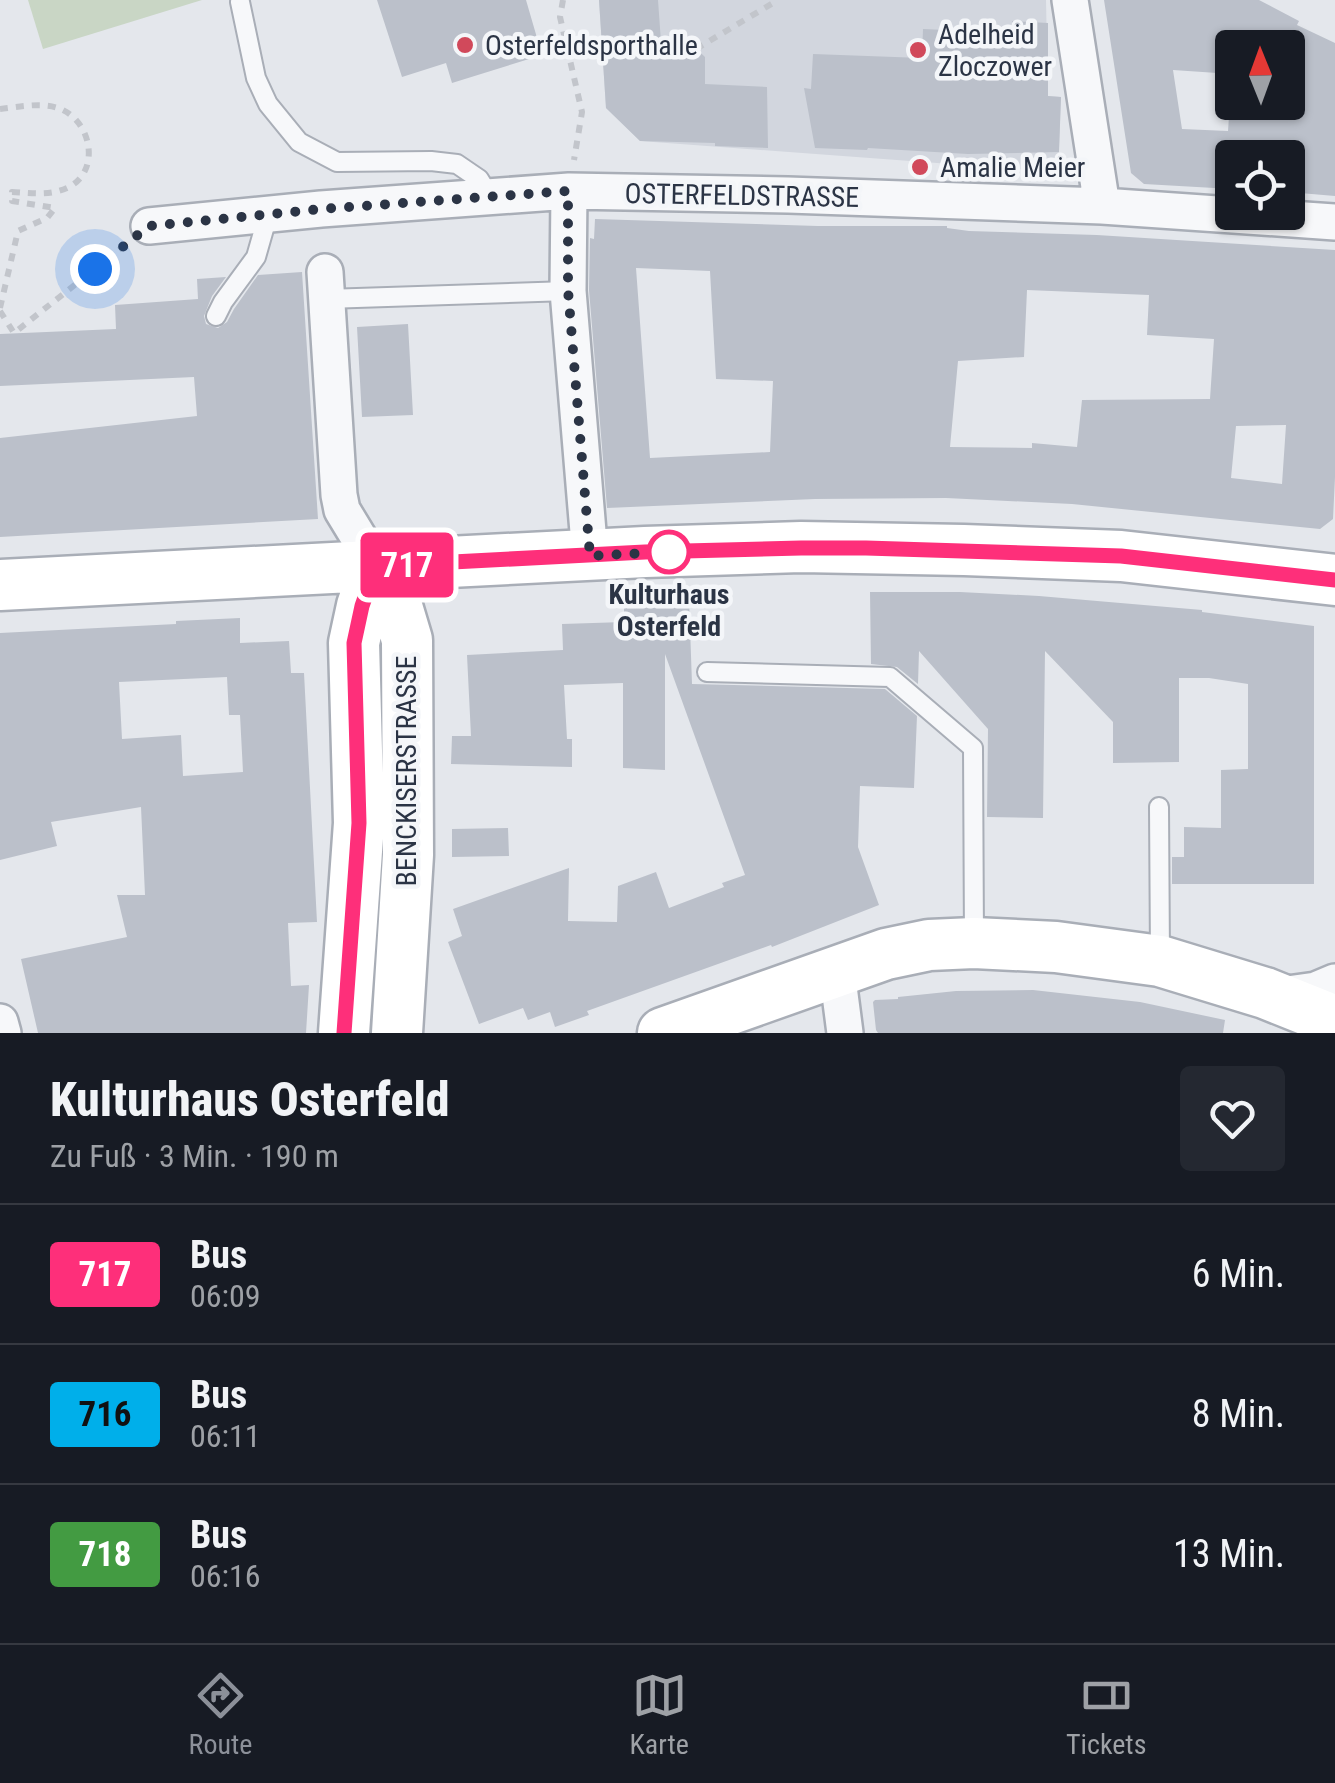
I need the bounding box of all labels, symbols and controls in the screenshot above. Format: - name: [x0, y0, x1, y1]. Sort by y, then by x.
- place label: Adelheid Zloczower: [938, 18, 1052, 83]
- place label: Osterfeldsporthalle: [485, 29, 698, 62]
- north arrow: [1215, 30, 1305, 120]
- map controls: [1215, 30, 1305, 230]
- marker: Osterfeldsporthalle: [454, 34, 476, 56]
- marker: Adelheid Zloczower: [907, 39, 929, 61]
- button: locate: [1215, 140, 1305, 230]
- place label: Amalie Meier: [940, 151, 1085, 184]
- marker: Amalie Meier: [909, 156, 931, 178]
- street label: OSTERFELDSTRASSE: [624, 177, 859, 214]
- your location: [70, 244, 120, 294]
- marker: Kulturhaus Osterfeld: [648, 531, 690, 573]
- line badge: 717: [350, 532, 464, 598]
- text: 717: [380, 545, 434, 586]
- place label: Kulturhaus Osterfeld: [608, 578, 730, 643]
- street label: BENCKISERSTRASSE: [390, 655, 423, 887]
- button: heart: [1180, 1066, 1285, 1171]
- text: Kulturhaus Osterfeld: [50, 1071, 450, 1128]
- text: Zu Fuß · 3 Min. · 190 m: [50, 1137, 339, 1175]
- text: Bus: [190, 1233, 247, 1277]
- text: 6 Min.: [1192, 1252, 1285, 1296]
- text: 717: [78, 1254, 132, 1295]
- text: 06:09: [190, 1277, 261, 1315]
- text: Bus: [190, 1373, 247, 1417]
- text: 8 Min.: [1192, 1392, 1285, 1436]
- text: 716: [78, 1394, 132, 1435]
- text: 06:11: [190, 1417, 261, 1455]
- text: Bus: [190, 1513, 247, 1557]
- text: 13 Min.: [1173, 1532, 1285, 1576]
- text: 718: [78, 1534, 132, 1575]
- text: 06:16: [190, 1557, 261, 1595]
- tab: Route: [189, 1668, 252, 1761]
- tab: Karte: [630, 1668, 689, 1761]
- tab: Tickets: [1066, 1668, 1146, 1761]

